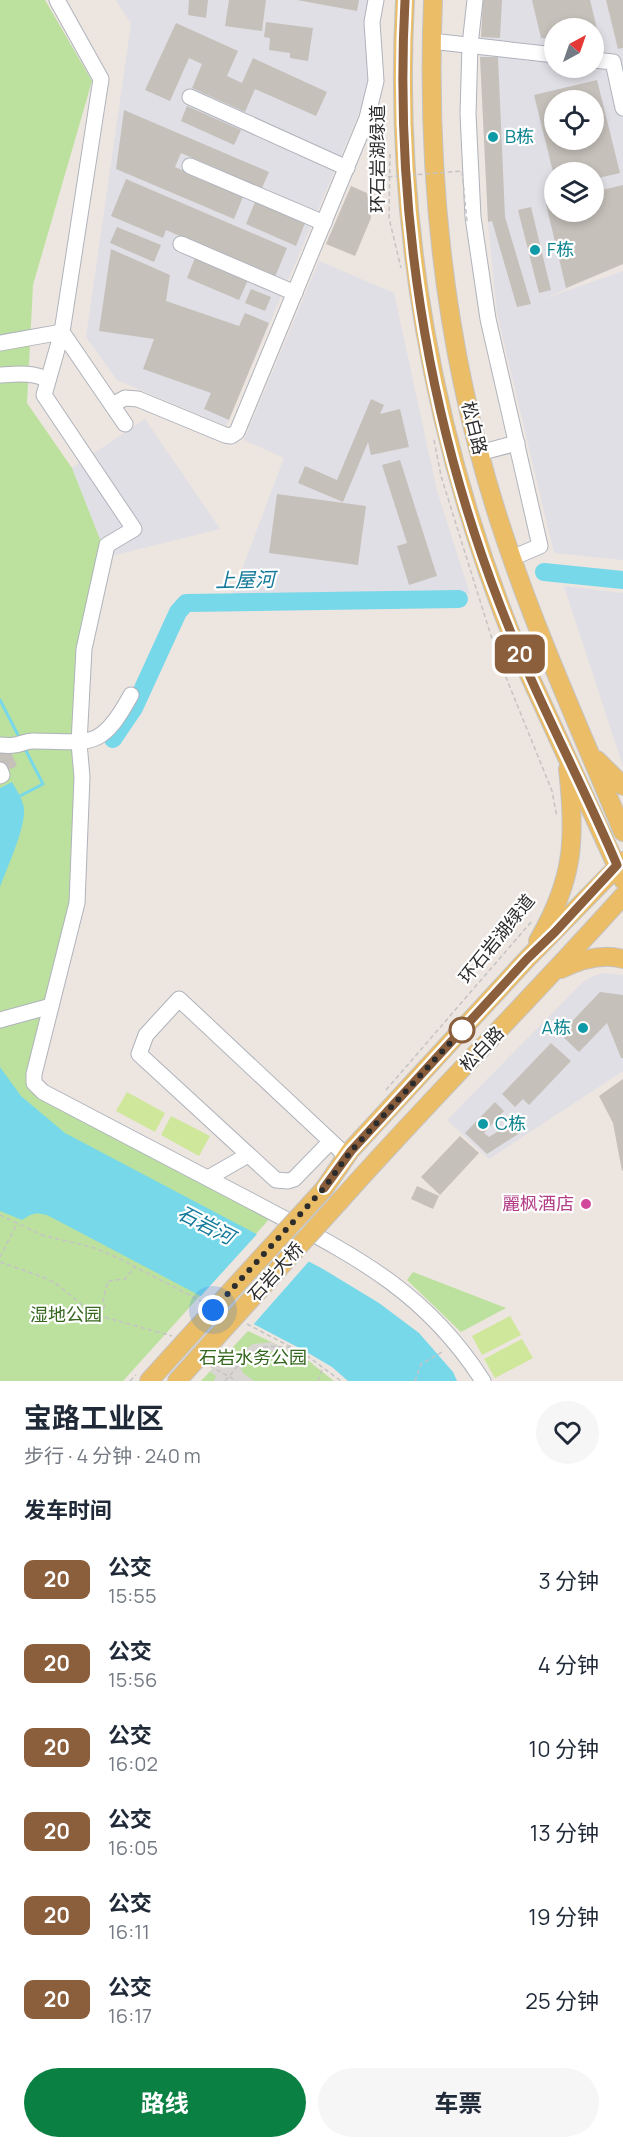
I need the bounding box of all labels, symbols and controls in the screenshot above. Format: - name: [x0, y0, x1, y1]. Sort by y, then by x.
- north arrow: [544, 18, 604, 78]
- map controls: [544, 18, 604, 222]
- button: locate: [544, 90, 604, 150]
- street label: 环石岩湖绿道: [365, 105, 389, 213]
- place label: B栋: [505, 124, 534, 148]
- marker: B栋: [486, 130, 500, 144]
- button: layers: [544, 162, 604, 222]
- place label: F栋: [547, 237, 574, 261]
- marker: F栋: [528, 243, 542, 257]
- street label: 松白路: [457, 399, 493, 457]
- water label: 上屋河: [215, 565, 279, 594]
- line badge: 20: [493, 634, 547, 674]
- text: 20: [507, 640, 533, 668]
- street label: 环石岩湖绿道: [453, 889, 540, 988]
- place label: A栋: [542, 1015, 571, 1039]
- unlabelled marker: [449, 1017, 475, 1043]
- street label: 松白路: [454, 1021, 509, 1076]
- marker: A栋: [576, 1021, 590, 1035]
- place label: C栋: [495, 1111, 526, 1135]
- marker: C栋: [476, 1117, 490, 1131]
- place label: 麗枫酒店: [502, 1191, 574, 1215]
- marker: 麗枫酒店: [579, 1197, 593, 1211]
- water label: 石岩河: [173, 1199, 243, 1252]
- street label: 石岩大桥: [242, 1237, 308, 1306]
- your location: [198, 1295, 228, 1325]
- park label: 湿地公园: [30, 1302, 102, 1326]
- park label: 石岩水务公园: [199, 1345, 307, 1369]
- text: 宝路工业区: [24, 1398, 164, 1436]
- button: heart: [536, 1401, 599, 1464]
- text: 步行 · 4 分钟 · 240 m: [24, 1442, 201, 1469]
- text: 发车时间: [24, 1495, 112, 1525]
- text: 公交: [108, 1552, 152, 1582]
- text: 20: [44, 1565, 70, 1593]
- text: 3 分钟: [538, 1566, 599, 1596]
- text: 15:55: [108, 1582, 156, 1609]
- text: 公交: [108, 1636, 152, 1666]
- text: 20: [44, 1649, 70, 1677]
- text: 4 分钟: [538, 1650, 599, 1680]
- text: 15:56: [108, 1666, 157, 1693]
- text: 公交: [108, 1720, 152, 1750]
- text: 20: [44, 1733, 70, 1761]
- text: 10 分钟: [529, 1734, 599, 1764]
- text: 16:02: [108, 1750, 158, 1777]
- text: 公交: [108, 1804, 152, 1834]
- text: 20: [44, 1817, 70, 1845]
- text: 13 分钟: [530, 1818, 599, 1848]
- text: 16:05: [108, 1834, 158, 1861]
- text: 公交: [108, 1888, 152, 1918]
- text: 20: [44, 1901, 70, 1929]
- text: 19 分钟: [528, 1902, 599, 1932]
- text: 16:11: [108, 1918, 150, 1945]
- text: 公交: [108, 1972, 152, 2002]
- text: 20: [44, 1985, 70, 2013]
- text: 25 分钟: [525, 1986, 599, 2016]
- text: 16:17: [108, 2002, 152, 2029]
- button: 路线: [24, 2068, 306, 2137]
- button: 车票: [318, 2068, 599, 2137]

